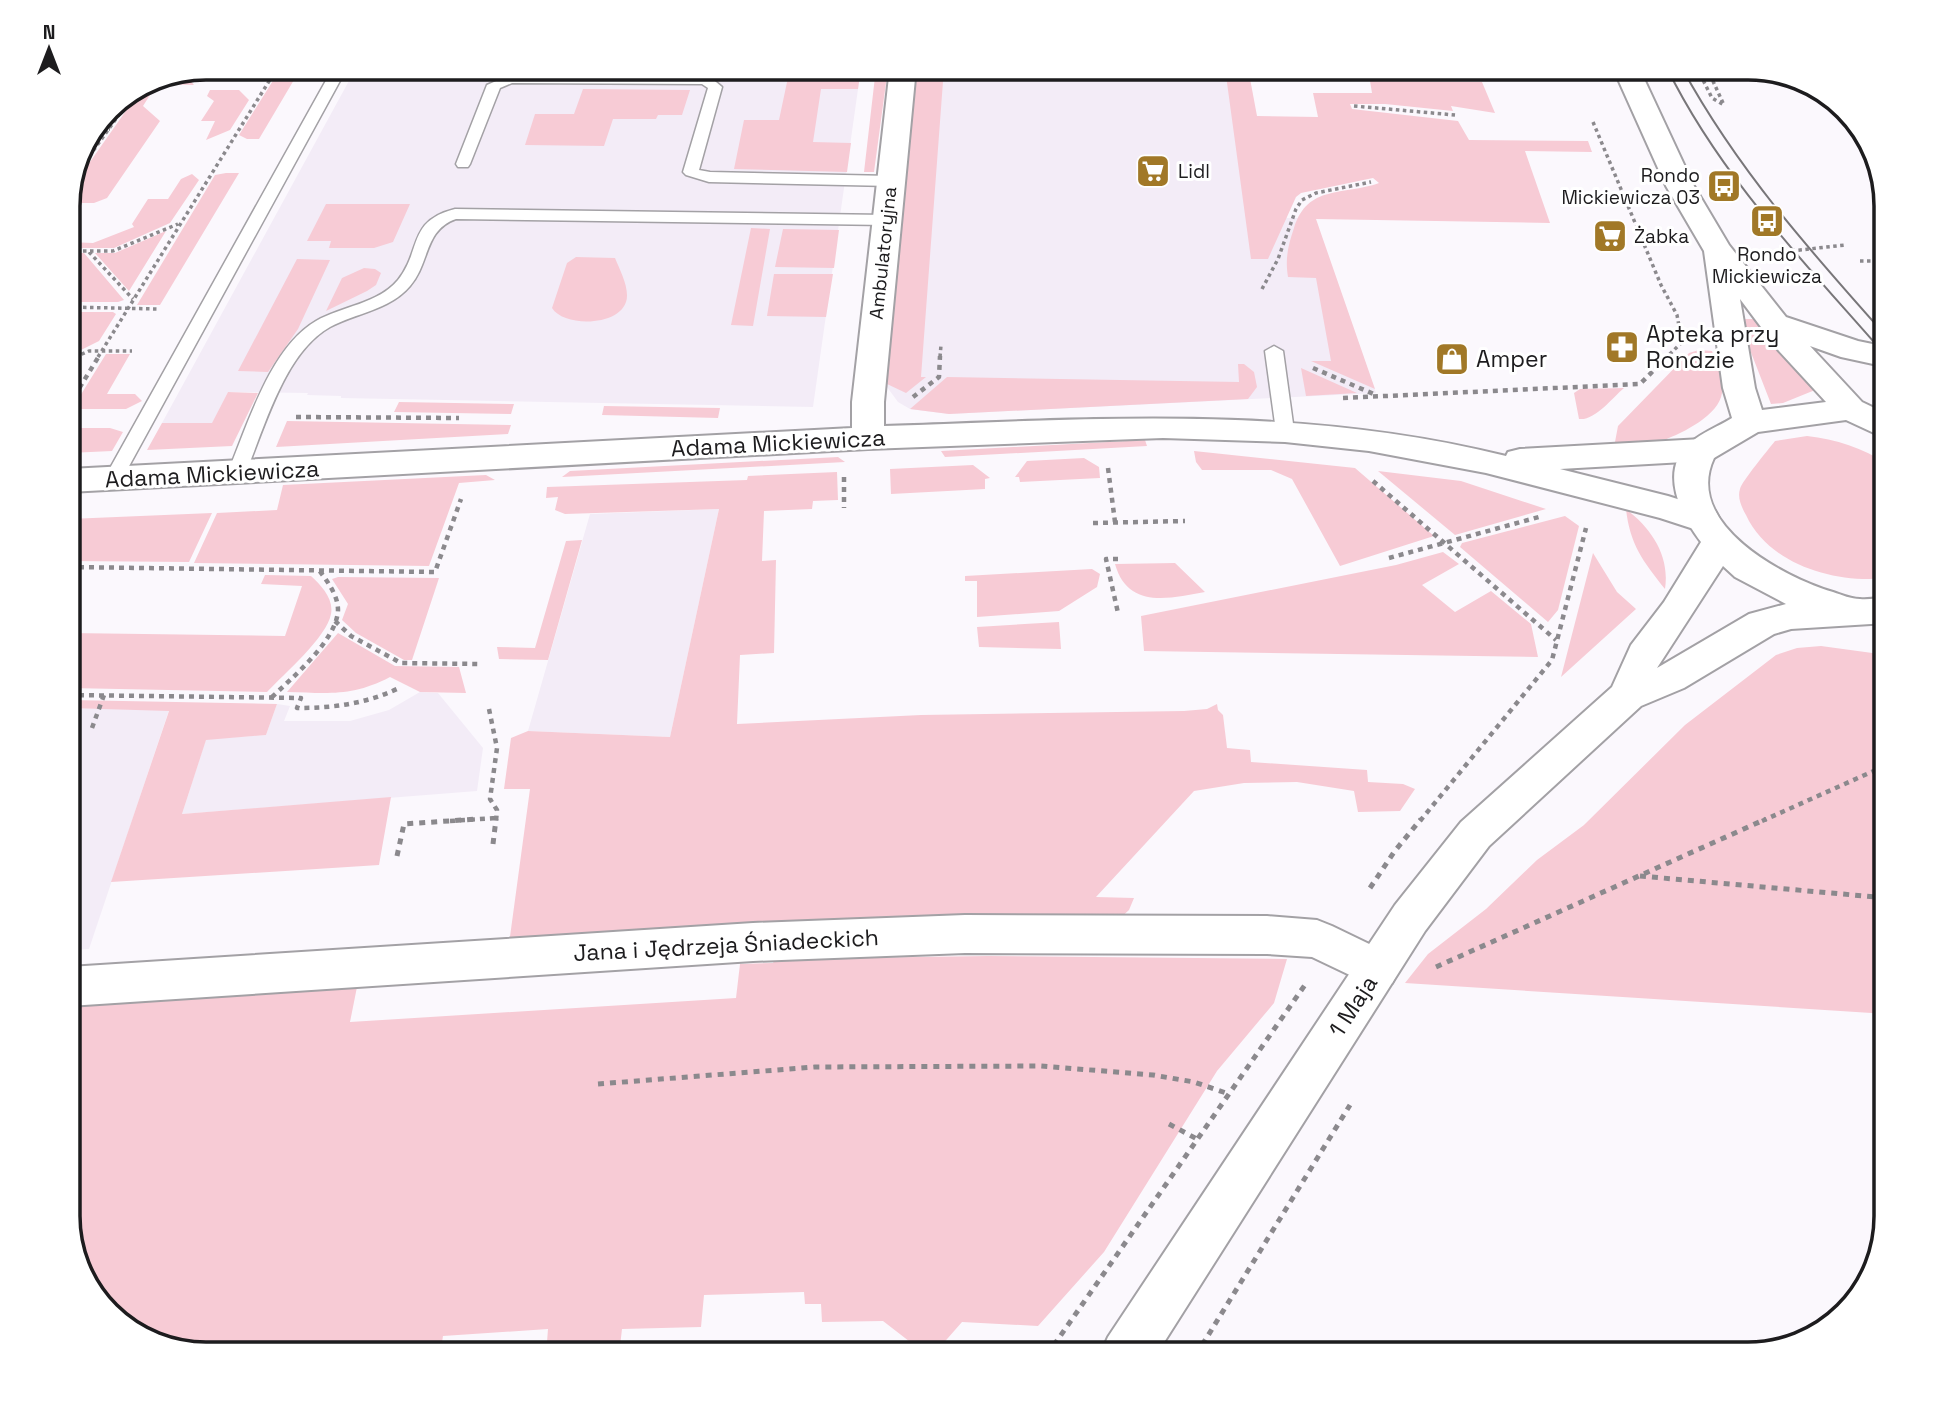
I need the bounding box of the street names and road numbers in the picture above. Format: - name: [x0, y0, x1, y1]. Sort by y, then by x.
- street label: Ambulatoryjna: [864, 185, 902, 321]
- street label: Adama Mickiewicza: [670, 422, 886, 464]
- street label: Adama Mickiewicza: [104, 453, 320, 495]
- street label: Jana i Jędrzeja Śniadeckich: [572, 922, 880, 968]
- street label: 1 Maja: [1322, 969, 1384, 1043]

